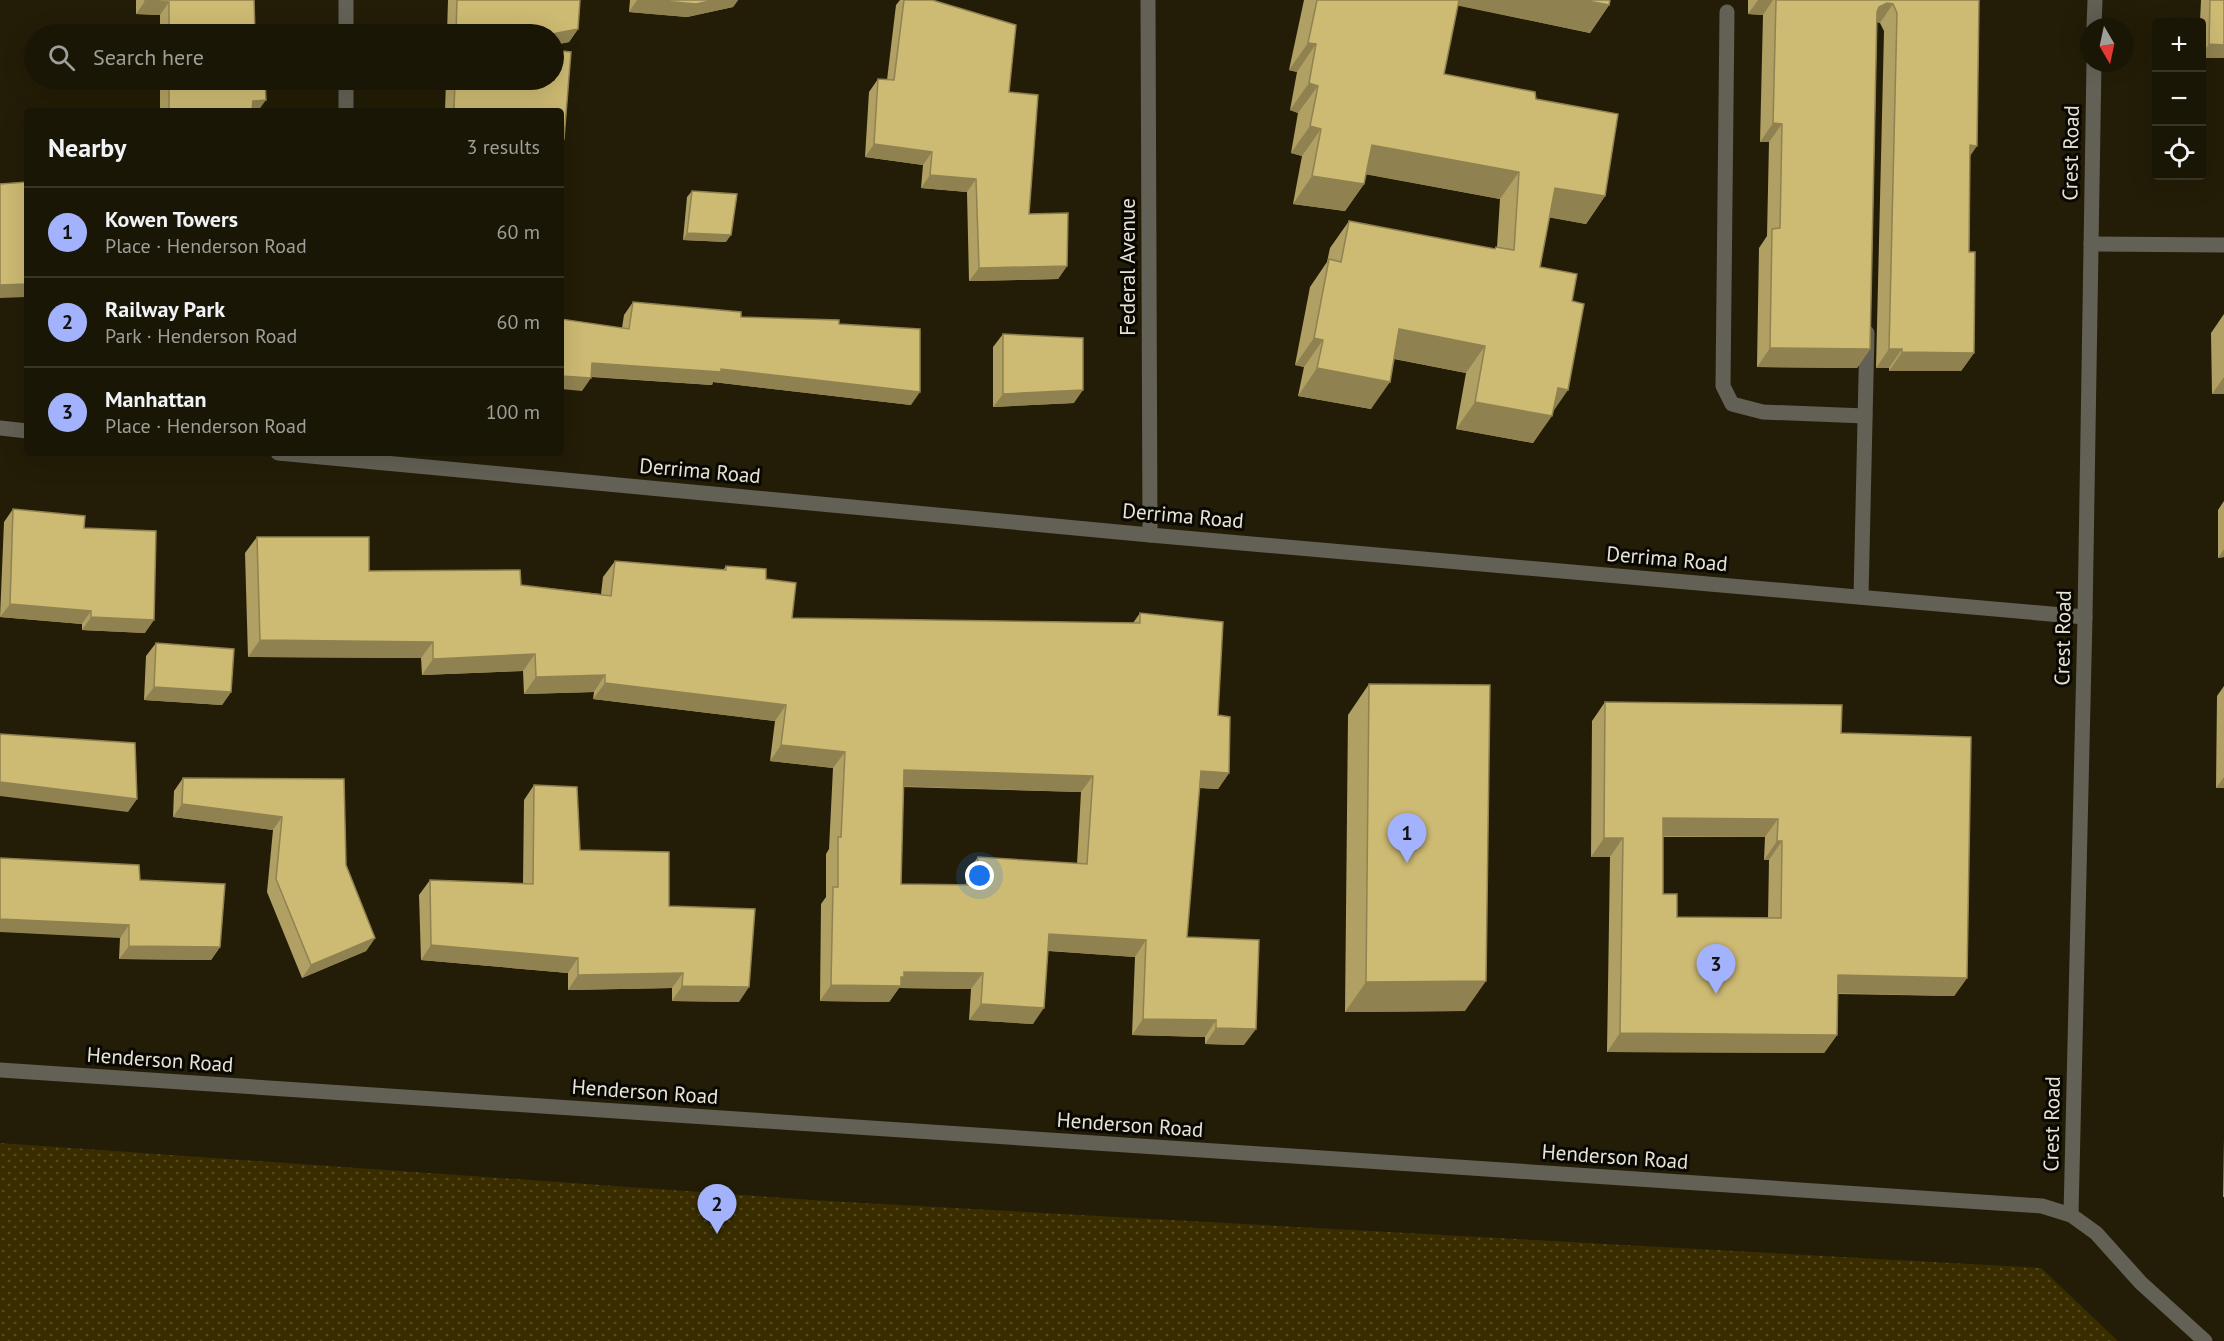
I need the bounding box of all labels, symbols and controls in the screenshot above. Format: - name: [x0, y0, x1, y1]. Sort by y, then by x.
- north arrow: [2080, 18, 2134, 72]
- map controls: [2152, 18, 2206, 180]
- button: +: [2152, 18, 2206, 72]
- search box: [24, 24, 564, 90]
- icon: search: [45, 41, 78, 74]
- text: Search here: [93, 43, 204, 71]
- button: −: [2152, 72, 2206, 126]
- street label: Crest Road: [2056, 105, 2085, 201]
- button: locate: [2152, 126, 2206, 180]
- text: Nearby: [48, 131, 126, 164]
- text: 3 results: [467, 134, 540, 160]
- street label: Federal Avenue: [1114, 198, 1141, 336]
- text: Kowen Towers: [105, 205, 238, 233]
- text: 1: [62, 219, 73, 245]
- text: 60 m: [497, 219, 540, 245]
- text: Place · Henderson Road: [105, 233, 307, 259]
- text: Railway Park: [105, 295, 225, 323]
- text: 2: [62, 309, 73, 335]
- text: 60 m: [497, 309, 540, 335]
- text: Park · Henderson Road: [105, 323, 297, 349]
- text: Manhattan: [105, 385, 207, 413]
- text: 3: [62, 399, 73, 425]
- text: 100 m: [486, 399, 540, 425]
- text: Place · Henderson Road: [105, 413, 307, 439]
- street label: Derrima Road: [638, 452, 762, 489]
- street label: Derrima Road: [1121, 497, 1245, 534]
- street label: Derrima Road: [1605, 540, 1729, 577]
- street label: Crest Road: [2048, 590, 2077, 686]
- pin: 1: [1388, 814, 1426, 863]
- your location: [965, 861, 994, 890]
- pin: 3: [1696, 944, 1736, 994]
- street label: Henderson Road: [86, 1041, 234, 1078]
- street label: Henderson Road: [571, 1073, 719, 1110]
- street label: Crest Road: [2037, 1076, 2066, 1172]
- street label: Henderson Road: [1056, 1106, 1204, 1143]
- street label: Henderson Road: [1541, 1138, 1689, 1175]
- pin: 2: [698, 1184, 736, 1234]

